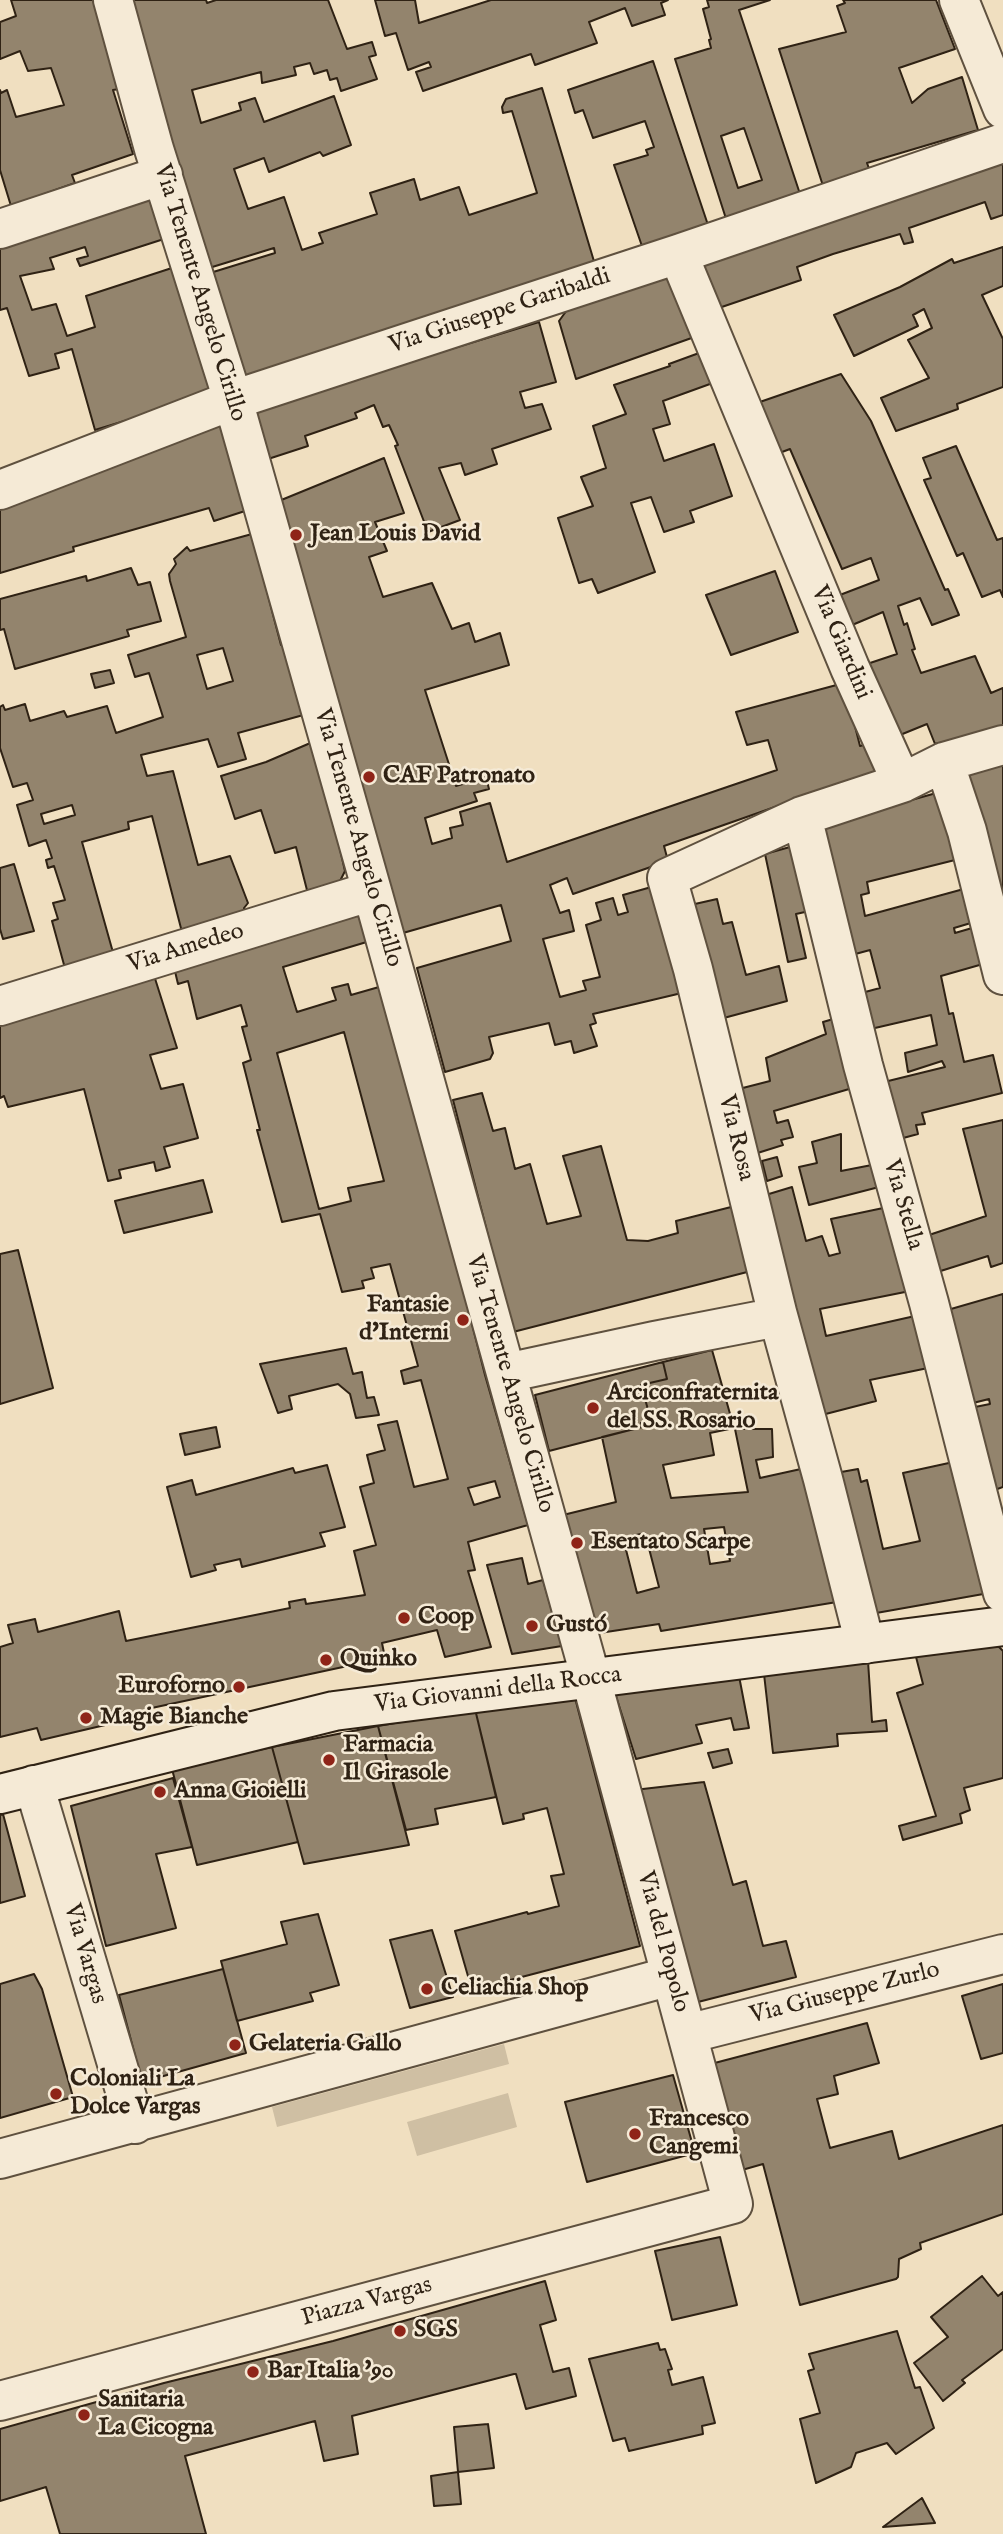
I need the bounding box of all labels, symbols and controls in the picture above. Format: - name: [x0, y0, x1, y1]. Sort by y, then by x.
- street label: Via Tenente Angelo Cirillo: [146, 161, 252, 425]
- street label: Via Giuseppe Garibaldi: [386, 263, 614, 361]
- place label: Jean Louis David: [310, 521, 480, 549]
- marker: Jean Louis David: [288, 527, 304, 543]
- street label: Via Giardini: [803, 582, 877, 704]
- street label: Via Tenente Angelo Cirillo: [306, 705, 408, 971]
- place label: CAF Patronato: [383, 763, 535, 791]
- marker: CAF Patronato: [361, 769, 377, 785]
- street label: Via Amedeo: [124, 918, 248, 980]
- street label: Via Rosa: [710, 1092, 760, 1184]
- street label: Via Stella: [875, 1156, 929, 1254]
- street label: Via Tenente Angelo Cirillo: [458, 1251, 560, 1517]
- place label: Fantasie d'Interni: [359, 1292, 449, 1348]
- marker: Fantasie d'Interni: [455, 1312, 471, 1328]
- place label: Arciconfraternita del SS. Rosario: [607, 1380, 778, 1436]
- marker: Arciconfraternita del SS. Rosario: [585, 1400, 601, 1416]
- place label: Esentato Scarpe: [591, 1529, 751, 1557]
- marker: Esentato Scarpe: [569, 1535, 585, 1551]
- place label: Coop: [418, 1604, 474, 1632]
- marker: Coop: [396, 1610, 412, 1626]
- place label: Gustó: [546, 1612, 607, 1640]
- marker: Gustó: [524, 1618, 540, 1634]
- place label: Quinko: [340, 1646, 417, 1674]
- marker: Quinko: [318, 1652, 334, 1668]
- street label: Via Giovanni della Rocca: [373, 1662, 623, 1720]
- place label: Euroforno: [118, 1673, 225, 1701]
- marker: Euroforno: [231, 1679, 247, 1695]
- place label: Magie Bianche: [100, 1704, 248, 1732]
- marker: Magie Bianche: [78, 1710, 94, 1726]
- place label: Farmacia Il Girasole: [343, 1732, 449, 1788]
- marker: Farmacia Il Girasole: [321, 1752, 337, 1768]
- place label: Anna Gioielli: [174, 1778, 307, 1806]
- marker: Anna Gioielli: [152, 1784, 168, 1800]
- street label: Via del Popolo: [629, 1868, 695, 2016]
- street label: Via Vargas: [56, 1901, 112, 2007]
- street label: Via Giuseppe Zurlo: [747, 1956, 943, 2032]
- place label: Celiachia Shop: [441, 1975, 589, 2003]
- marker: Celiachia Shop: [419, 1981, 435, 1997]
- place label: Gelateria Gallo: [249, 2031, 402, 2059]
- marker: Gelateria Gallo: [227, 2037, 243, 2053]
- place label: Coloniali La Dolce Vargas: [70, 2066, 200, 2122]
- marker: Coloniali La Dolce Vargas: [48, 2086, 64, 2102]
- place label: Francesco Cangemi: [649, 2106, 749, 2162]
- marker: Francesco Cangemi: [627, 2126, 643, 2142]
- street label: Piazza Vargas: [299, 2272, 435, 2334]
- place label: SGS: [414, 2317, 458, 2345]
- marker: SGS: [392, 2323, 408, 2339]
- place label: Bar Italia '90: [267, 2358, 393, 2386]
- marker: Bar Italia '90: [245, 2364, 261, 2380]
- place label: Sanitaria La Cicogna: [98, 2387, 213, 2443]
- marker: Sanitaria La Cicogna: [76, 2407, 92, 2423]

